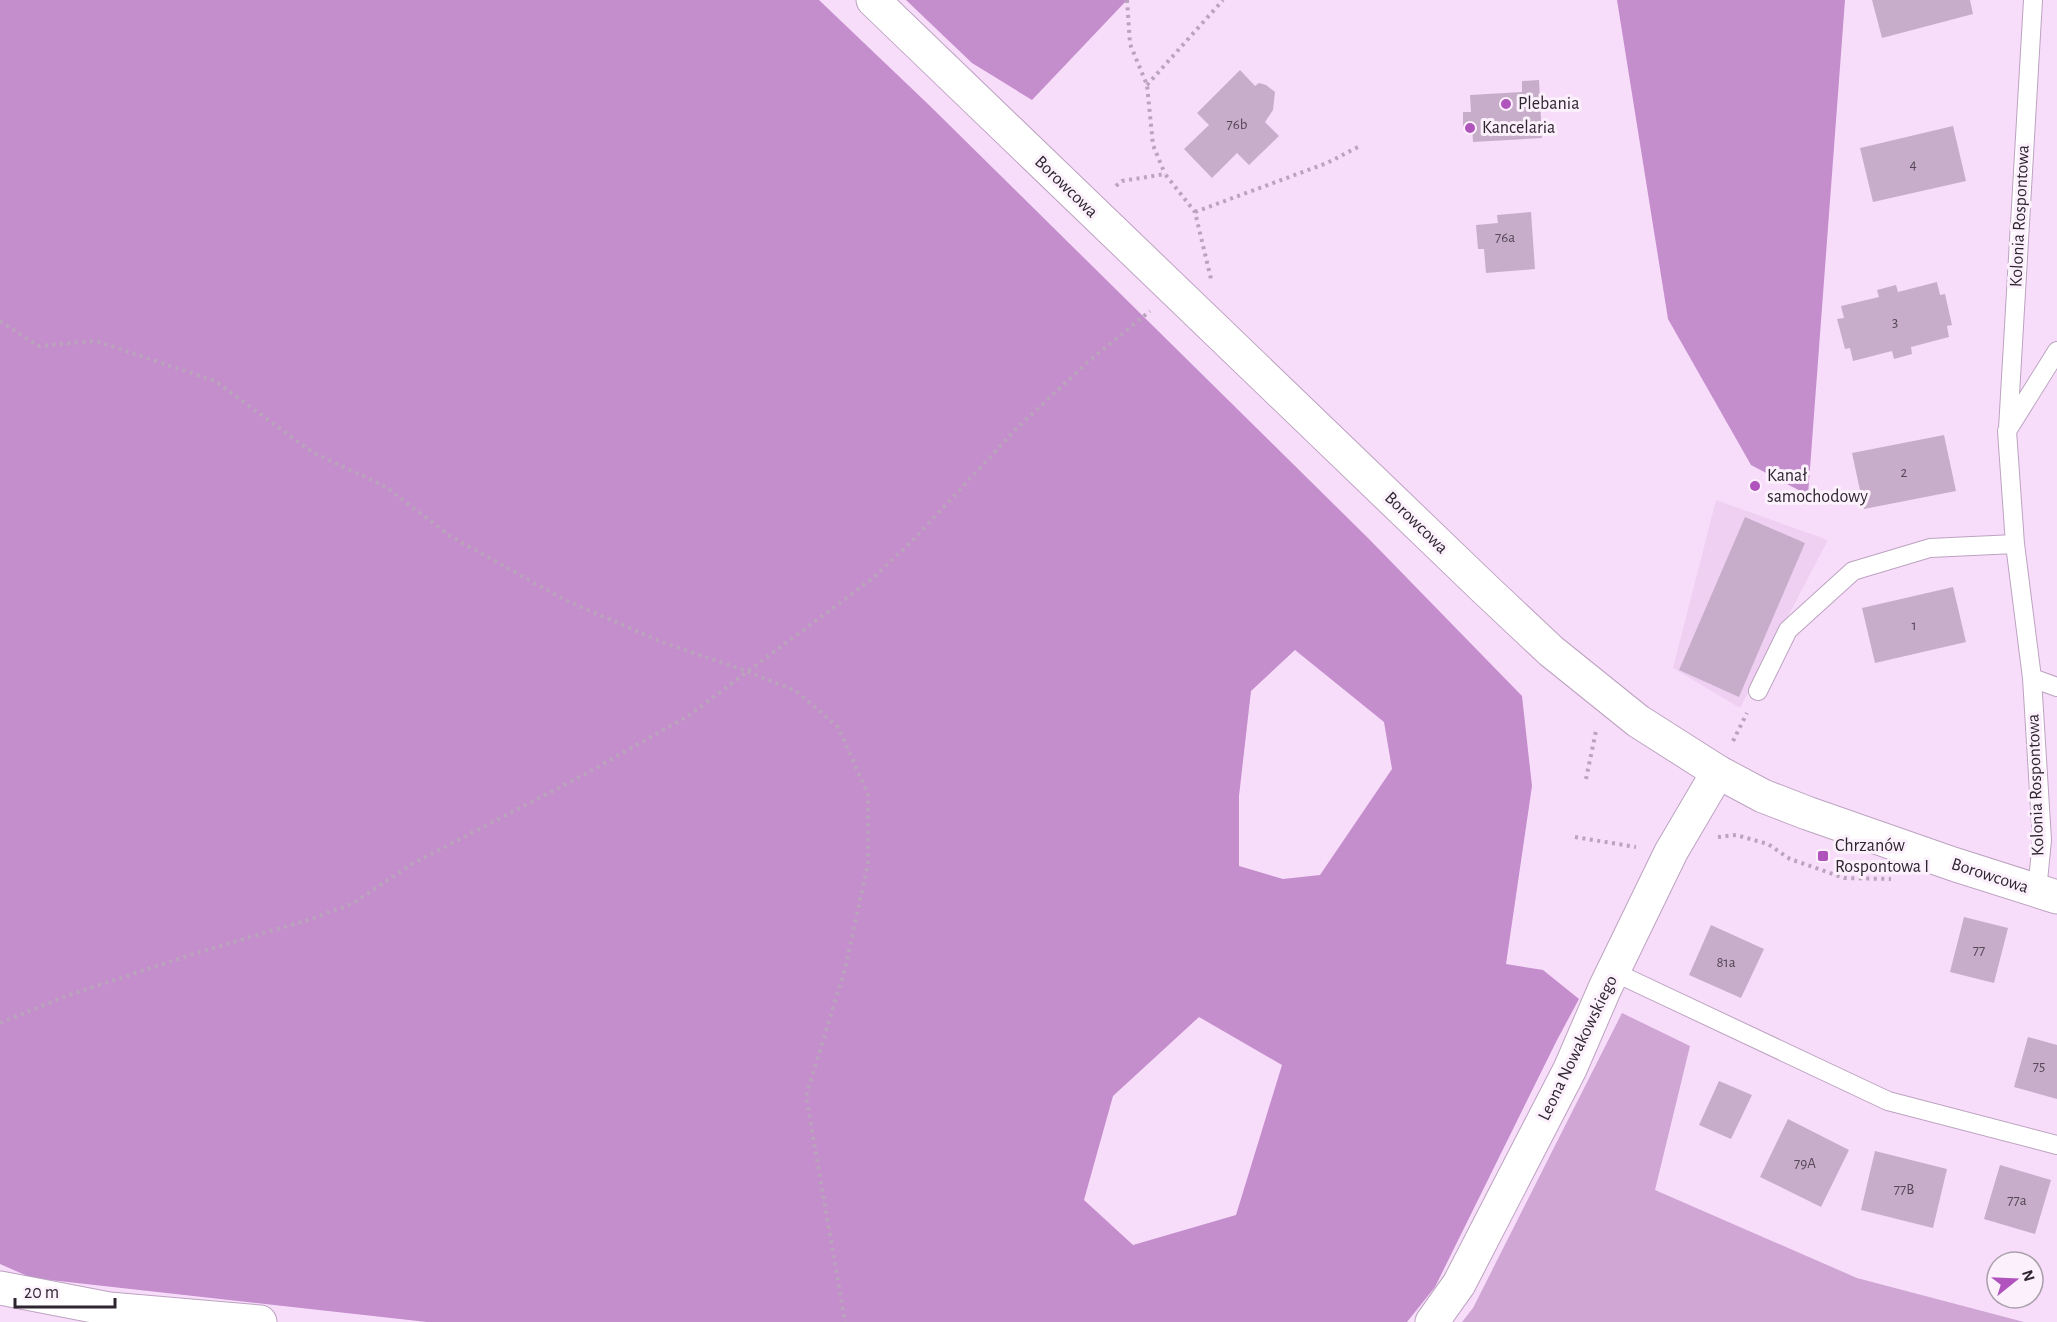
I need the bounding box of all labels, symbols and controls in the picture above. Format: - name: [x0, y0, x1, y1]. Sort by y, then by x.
- place label: Plebania: [1518, 95, 1579, 113]
- marker: Plebania: [1499, 97, 1513, 111]
- house number: 76b: [1226, 117, 1248, 132]
- place label: Kancelaria: [1482, 119, 1555, 137]
- marker: Kancelaria: [1463, 121, 1477, 135]
- street label: Kolonia Rospontowa: [2007, 144, 2033, 288]
- street label: Borowcowa: [1031, 153, 1101, 221]
- house number: 4: [1909, 157, 1917, 172]
- house number: 76a: [1495, 230, 1515, 245]
- house number: 3: [1892, 315, 1898, 330]
- house number: 2: [1901, 465, 1908, 480]
- place label: Kanał samochodowy: [1767, 467, 1868, 506]
- marker: Kanał samochodowy: [1748, 479, 1762, 493]
- street label: Borowcowa: [1381, 489, 1451, 557]
- house number: 1: [1911, 618, 1917, 633]
- street label: Kolonia Rospontowa: [2025, 713, 2047, 857]
- place label: Chrzanów Rospontowa I: [1835, 837, 1929, 876]
- marker: Chrzanów Rospontowa I: [1816, 849, 1830, 863]
- street label: Borowcowa: [1949, 855, 2031, 897]
- house number: 77: [1973, 943, 1985, 958]
- house number: 81a: [1716, 955, 1736, 970]
- street label: Leona Nowakowskiego: [1535, 972, 1621, 1123]
- house number: 75: [2033, 1059, 2045, 1074]
- house number: 79A: [1794, 1156, 1816, 1171]
- house number: 77B: [1894, 1182, 1914, 1197]
- house number: 77a: [2007, 1193, 2027, 1208]
- north arrow: [1985, 1250, 2045, 1310]
- text: N: [2019, 1268, 2038, 1283]
- scale bar: [15, 1271, 116, 1309]
- text: 20 m: [24, 1284, 59, 1302]

